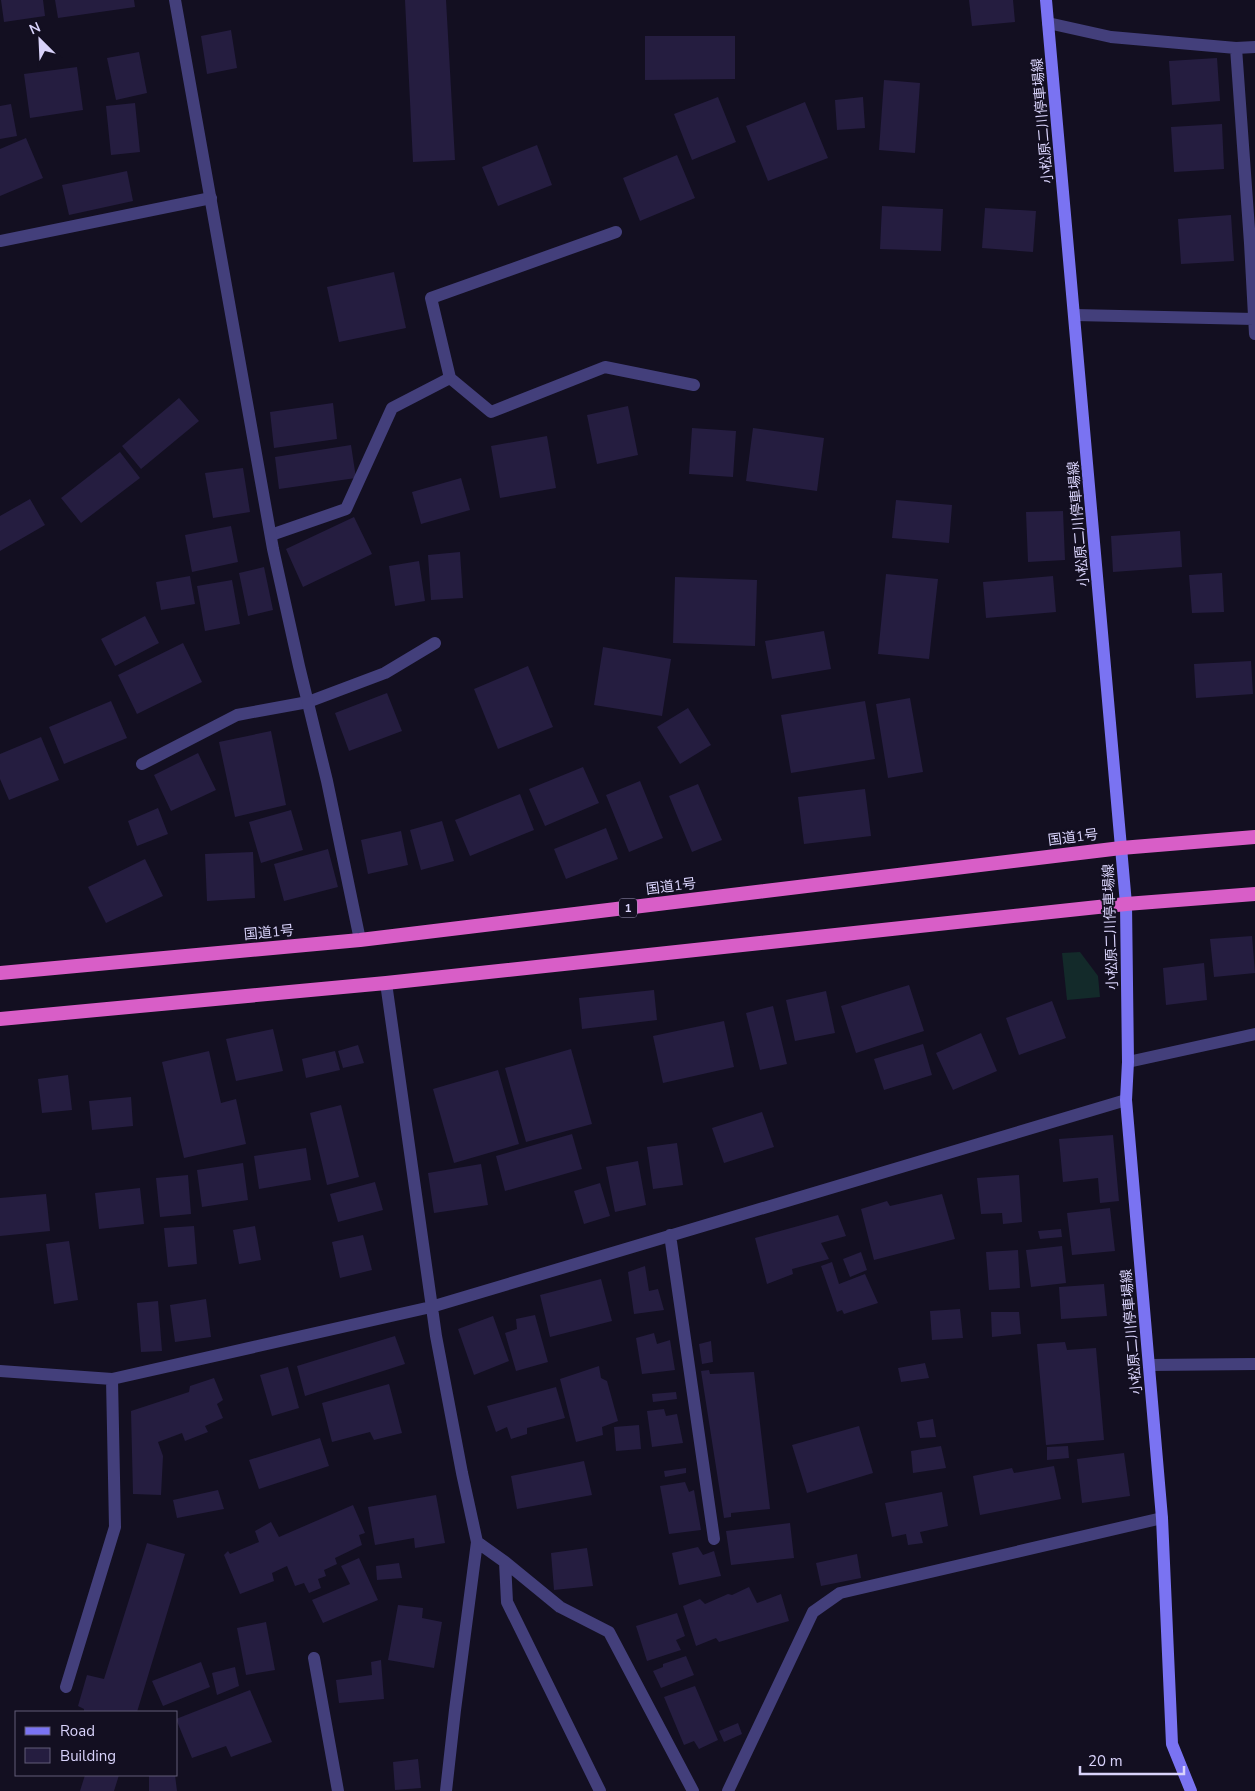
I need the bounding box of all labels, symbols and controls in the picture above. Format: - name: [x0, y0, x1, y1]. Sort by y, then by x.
- north arrow: [15, 15, 65, 65]
- text: N: [26, 18, 44, 39]
- street label: 小松原二川停車場線: [1028, 57, 1057, 185]
- street label: 小松原二川停車場線: [1064, 460, 1093, 588]
- street label: 国道1号: [1047, 825, 1099, 850]
- street label: 小松原二川停車場線: [1099, 864, 1122, 990]
- street label: 国道1号: [645, 874, 697, 899]
- road number: 1: [619, 898, 637, 918]
- street label: 国道1号: [243, 921, 295, 944]
- street label: 小松原二川停車場線: [1117, 1268, 1146, 1396]
- legend: [15, 1711, 178, 1776]
- text: Road: [60, 1721, 95, 1741]
- scale bar: [1080, 1744, 1184, 1776]
- text: Building: [60, 1746, 116, 1766]
- text: 20 m: [1088, 1751, 1123, 1771]

